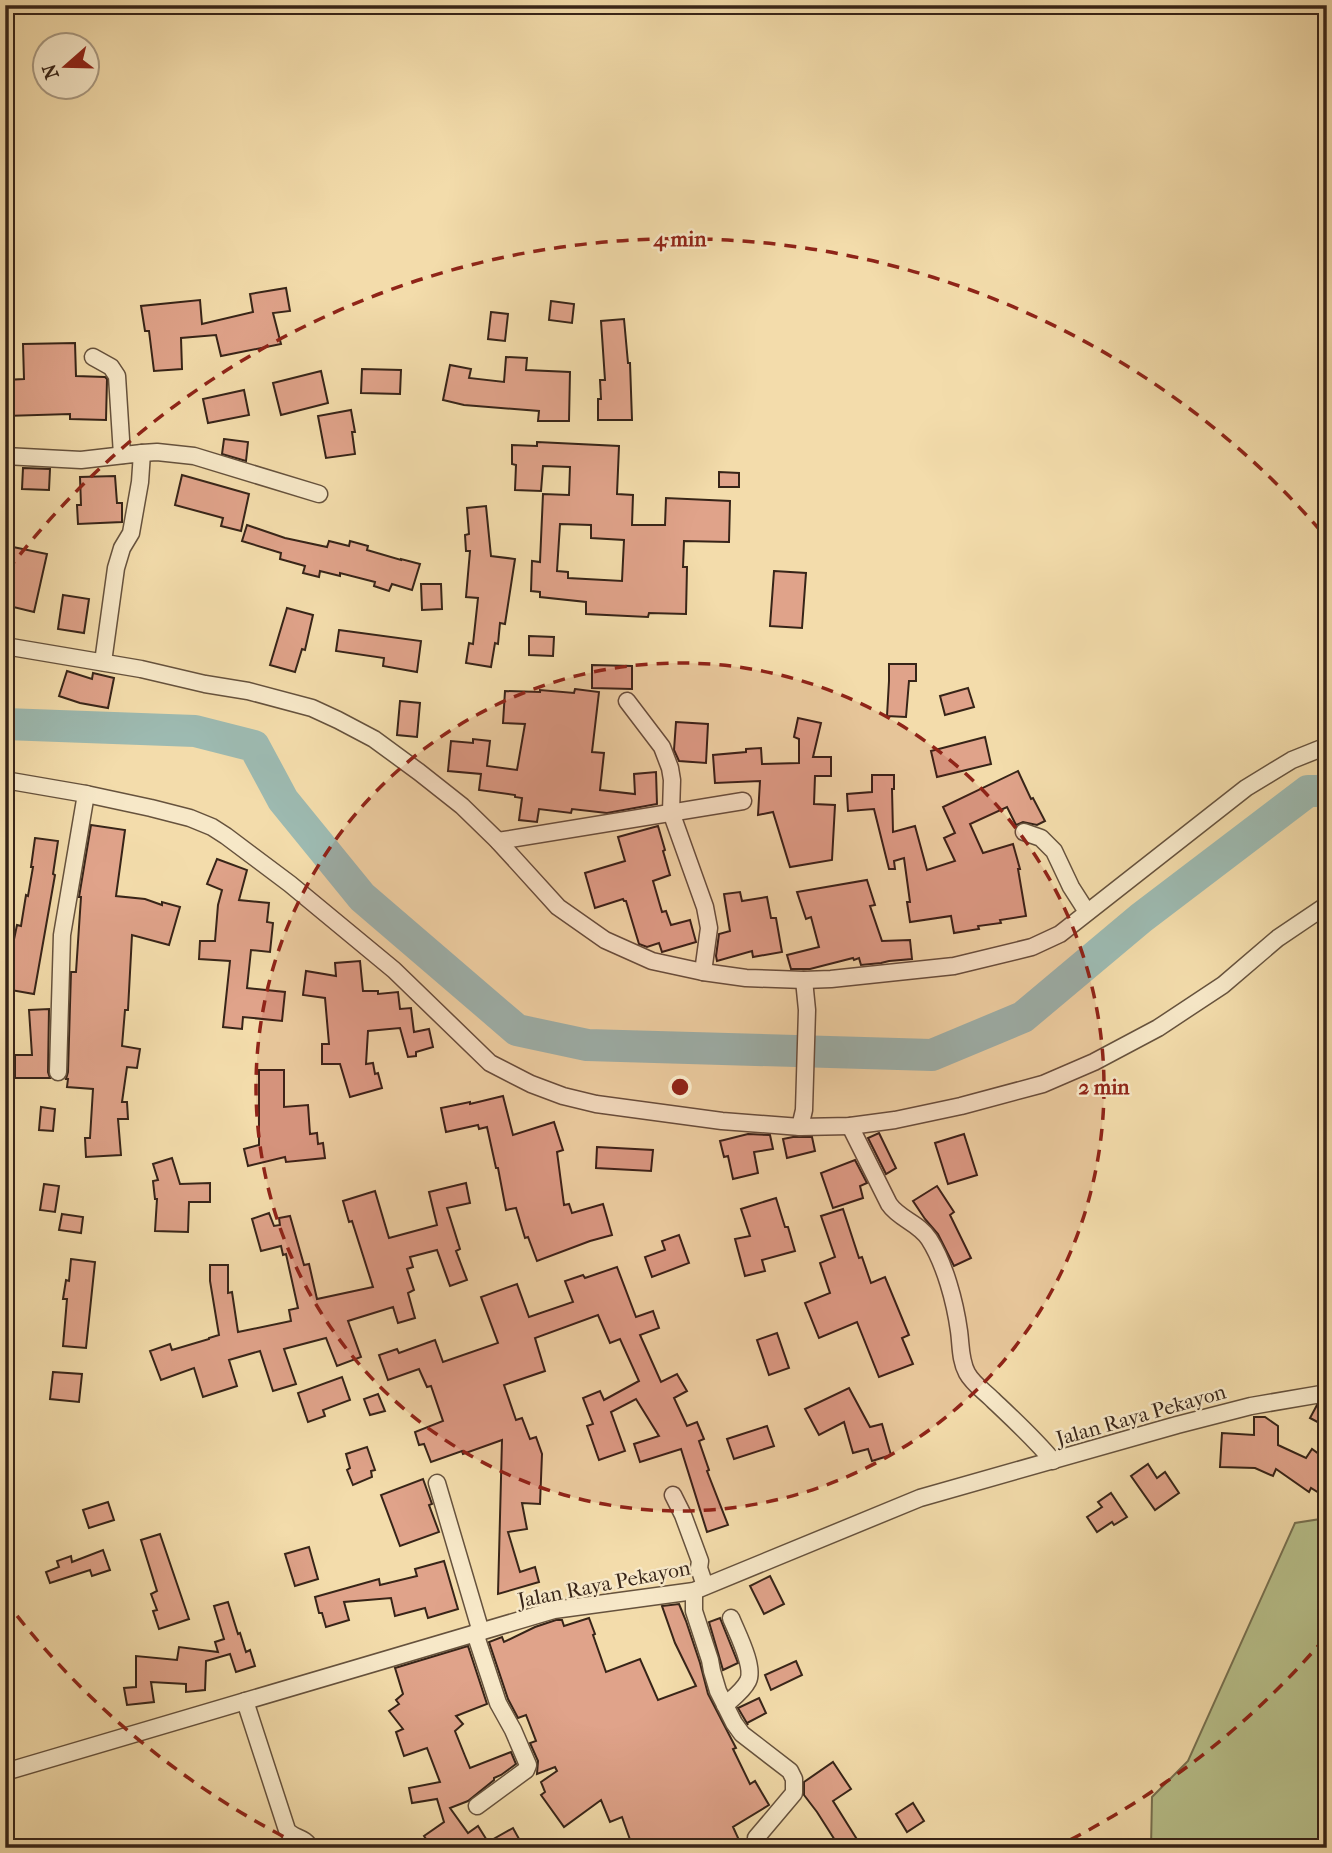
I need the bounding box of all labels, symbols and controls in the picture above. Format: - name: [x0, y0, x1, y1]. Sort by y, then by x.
- north arrow: [32, 32, 102, 102]
- text: N: [38, 60, 64, 82]
- text: 4 min: [653, 227, 707, 252]
- centre of rings: [668, 1075, 692, 1099]
- text: 2 min: [1078, 1075, 1130, 1099]
- street label: Jalan Raya Pekayon: [1051, 1379, 1229, 1451]
- street label: Jalan Raya Pekayon: [514, 1555, 692, 1613]

